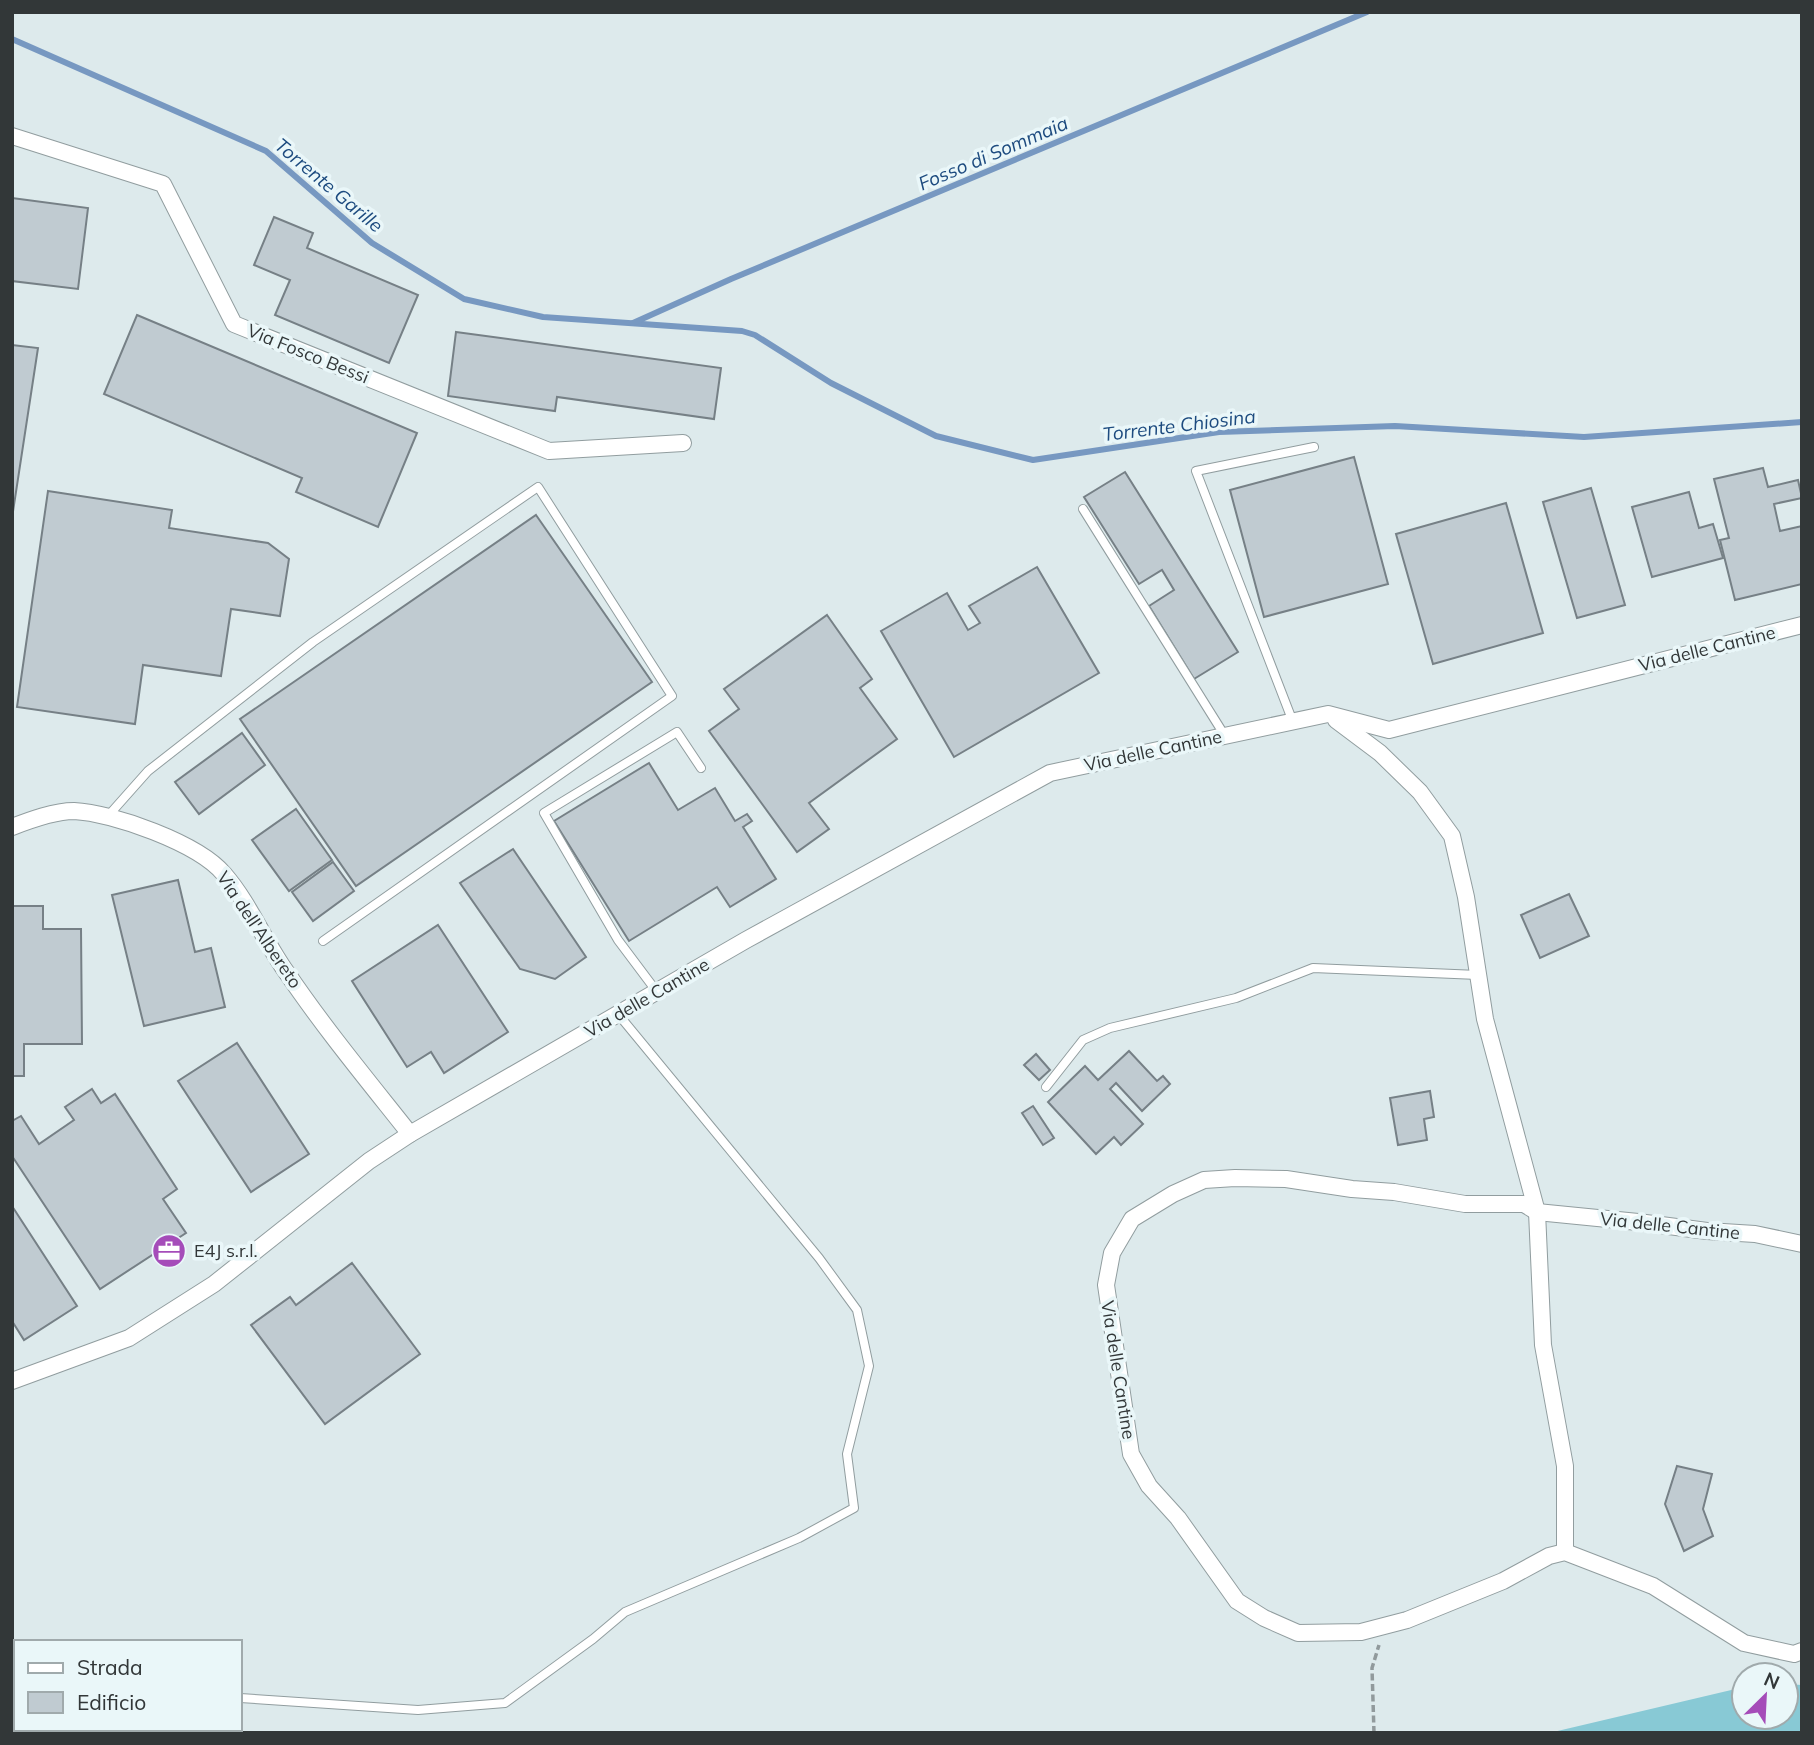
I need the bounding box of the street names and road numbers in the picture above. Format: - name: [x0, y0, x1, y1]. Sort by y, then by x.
- street label: Via Fosco Bessi: [244, 319, 372, 388]
- street label: Via delle Cantine: [1636, 620, 1778, 677]
- street label: Via delle Cantine: [1082, 725, 1224, 776]
- street label: Via dell'Albereto: [212, 867, 307, 993]
- street label: Via delle Cantine: [580, 953, 713, 1043]
- street label: Via delle Cantine: [1599, 1207, 1741, 1244]
- street label: Via delle Cantine: [1096, 1299, 1141, 1441]

